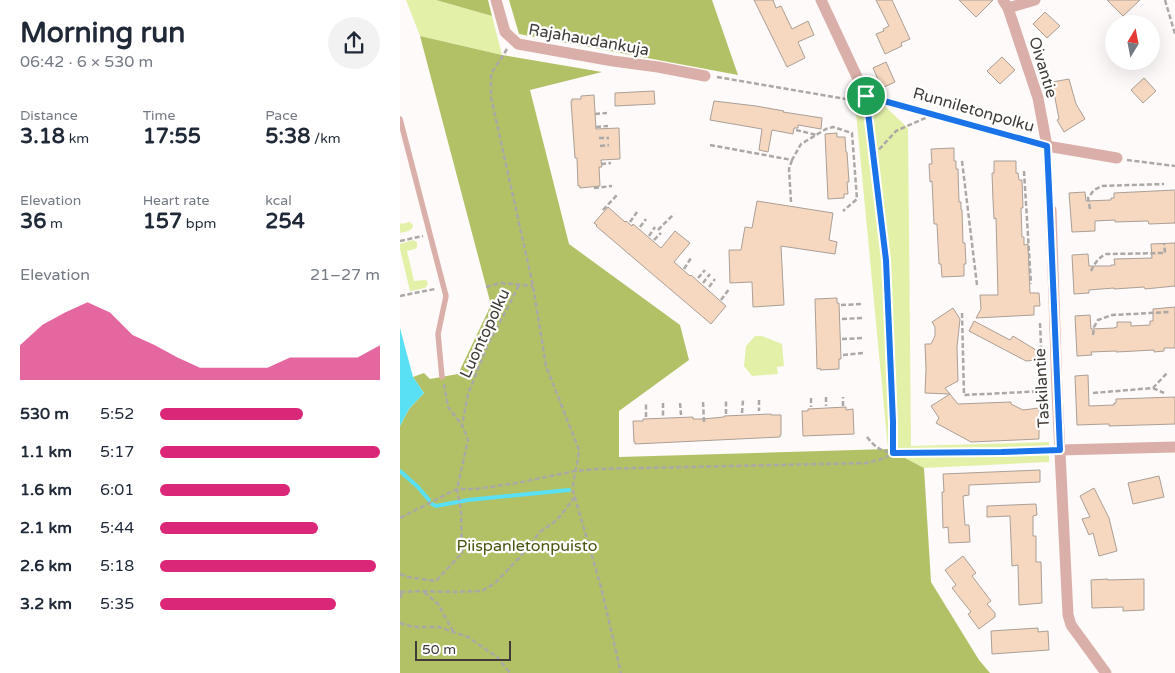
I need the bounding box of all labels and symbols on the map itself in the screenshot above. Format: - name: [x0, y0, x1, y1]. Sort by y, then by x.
- north arrow: [1105, 15, 1160, 70]
- street label: Rajahaudankuja: [527, 20, 651, 60]
- street label: Oivantie: [1024, 34, 1062, 100]
- pin: [845, 75, 887, 117]
- street label: Runniletonpolku: [911, 83, 1037, 137]
- street label: Luontopolku: [456, 286, 514, 381]
- street label: Taskilantie: [1030, 348, 1054, 428]
- park label: Piispanletonpuisto: [457, 536, 597, 556]
- scale bar: [415, 638, 511, 661]

